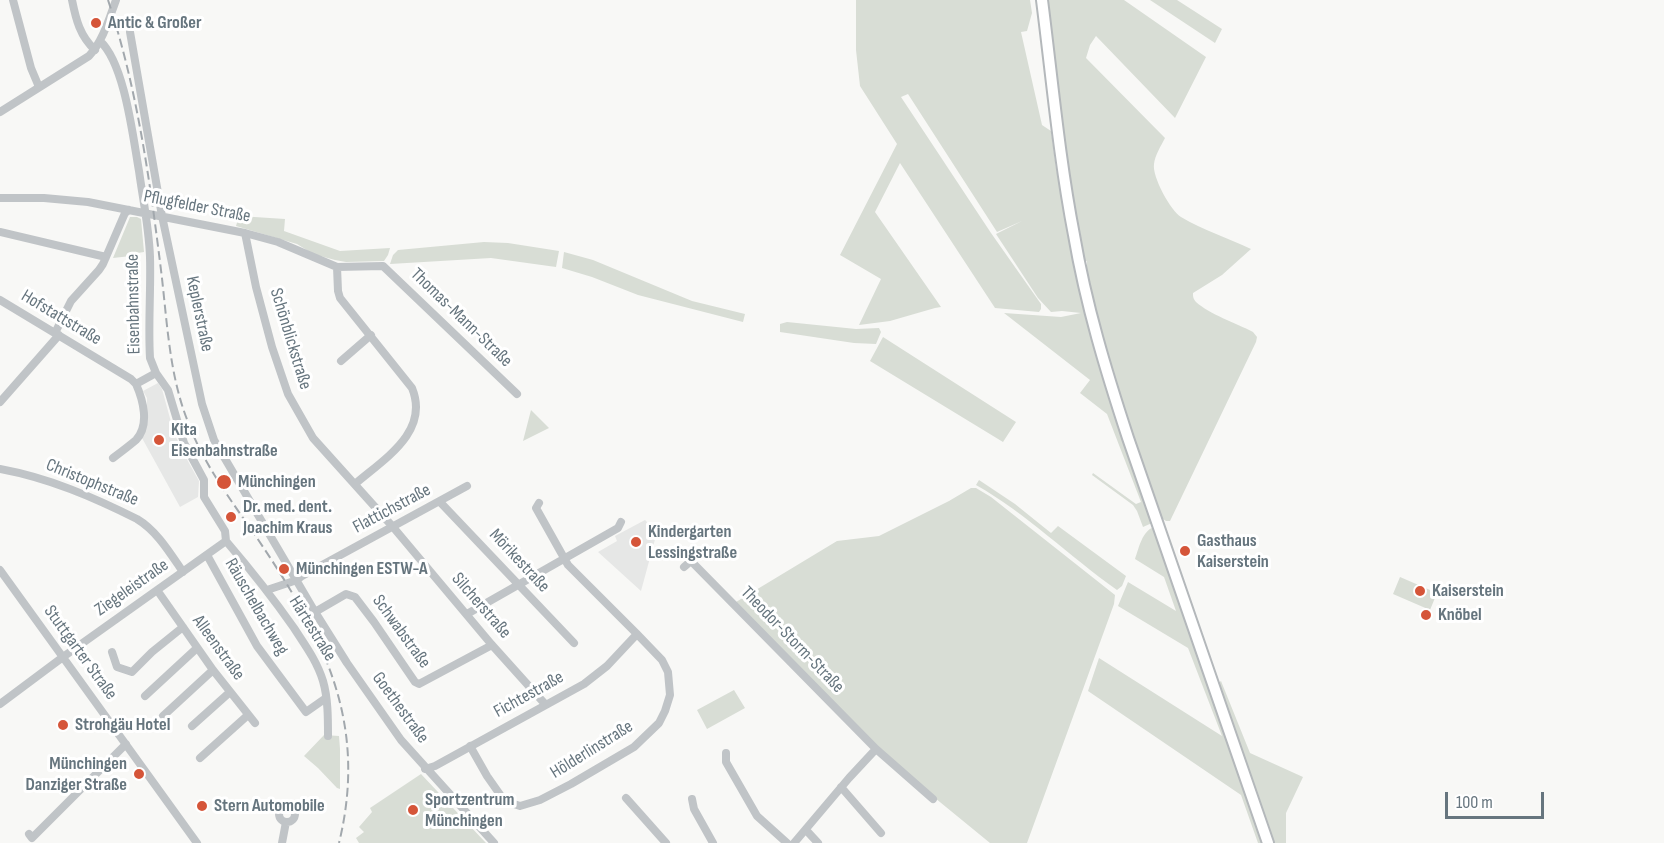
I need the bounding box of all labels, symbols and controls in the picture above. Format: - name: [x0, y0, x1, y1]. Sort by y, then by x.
- place label: Antic & Großer: [108, 12, 201, 34]
- marker: Antic & Großer: [89, 16, 103, 30]
- street label: Pflugfelder Straße: [142, 186, 252, 228]
- street label: Eisenbahnstraße: [122, 254, 146, 354]
- street label: Thomas-Mann-Straße: [406, 264, 516, 372]
- street label: Keplerstraße: [180, 274, 218, 354]
- street label: Hofstattstraße: [17, 286, 105, 350]
- street label: Schönblickstraße: [264, 286, 316, 392]
- place label: Kita Eisenbahnstraße: [171, 419, 278, 462]
- marker: Kita Eisenbahnstraße: [152, 433, 166, 447]
- street label: Christophstraße: [43, 455, 141, 511]
- place label: Münchingen: [238, 471, 316, 493]
- marker: Münchingen: [215, 473, 233, 491]
- street label: Flattichstraße: [349, 480, 435, 538]
- place label: Dr. med. dent. Joachim Kraus: [243, 496, 332, 538]
- marker: Dr. med. dent. Joachim Kraus: [224, 510, 238, 524]
- place label: Kindergarten Lessingstraße: [648, 521, 737, 564]
- street label: Mörikestraße: [484, 525, 554, 597]
- place label: Gasthaus Kaiserstein: [1197, 530, 1269, 572]
- marker: Kindergarten Lessingstraße: [629, 535, 643, 549]
- marker: Gasthaus Kaiserstein: [1178, 544, 1192, 558]
- street label: Ziegeleistraße: [91, 555, 173, 621]
- street label: Räuschelbachweg: [220, 555, 292, 659]
- place label: Münchingen ESTW-A: [296, 558, 428, 580]
- marker: Münchingen ESTW-A: [277, 562, 291, 576]
- street label: Silcherstraße: [447, 569, 515, 643]
- place label: Kaiserstein: [1432, 580, 1504, 602]
- street label: Theodor-Storm-Straße: [736, 582, 848, 698]
- marker: Kaiserstein: [1413, 584, 1427, 598]
- street label: Schwabstraße: [367, 591, 435, 673]
- street label: Härtestraße: [284, 592, 340, 666]
- street label: Stuttgarter Straße: [39, 602, 121, 704]
- place label: Knöbel: [1438, 604, 1482, 626]
- marker: Knöbel: [1419, 608, 1433, 622]
- street label: Alleenstraße: [187, 611, 249, 685]
- street label: Fichtestraße: [490, 667, 568, 723]
- street label: Goethestraße: [367, 668, 433, 748]
- place label: Strohgäu Hotel: [75, 714, 170, 736]
- street label: Hölderlinstraße: [547, 716, 637, 784]
- marker: Strohgäu Hotel: [56, 718, 70, 732]
- place label: Münchingen Danziger Straße: [26, 753, 127, 795]
- marker: Münchingen Danziger Straße: [132, 767, 146, 781]
- scale bar: [1448, 780, 1547, 818]
- place label: Sportzentrum Münchingen: [425, 789, 514, 832]
- text: 100 m: [1456, 792, 1493, 813]
- place label: Stern Automobile: [214, 795, 325, 817]
- marker: Stern Automobile: [195, 799, 209, 813]
- marker: Sportzentrum Münchingen: [406, 803, 420, 817]

